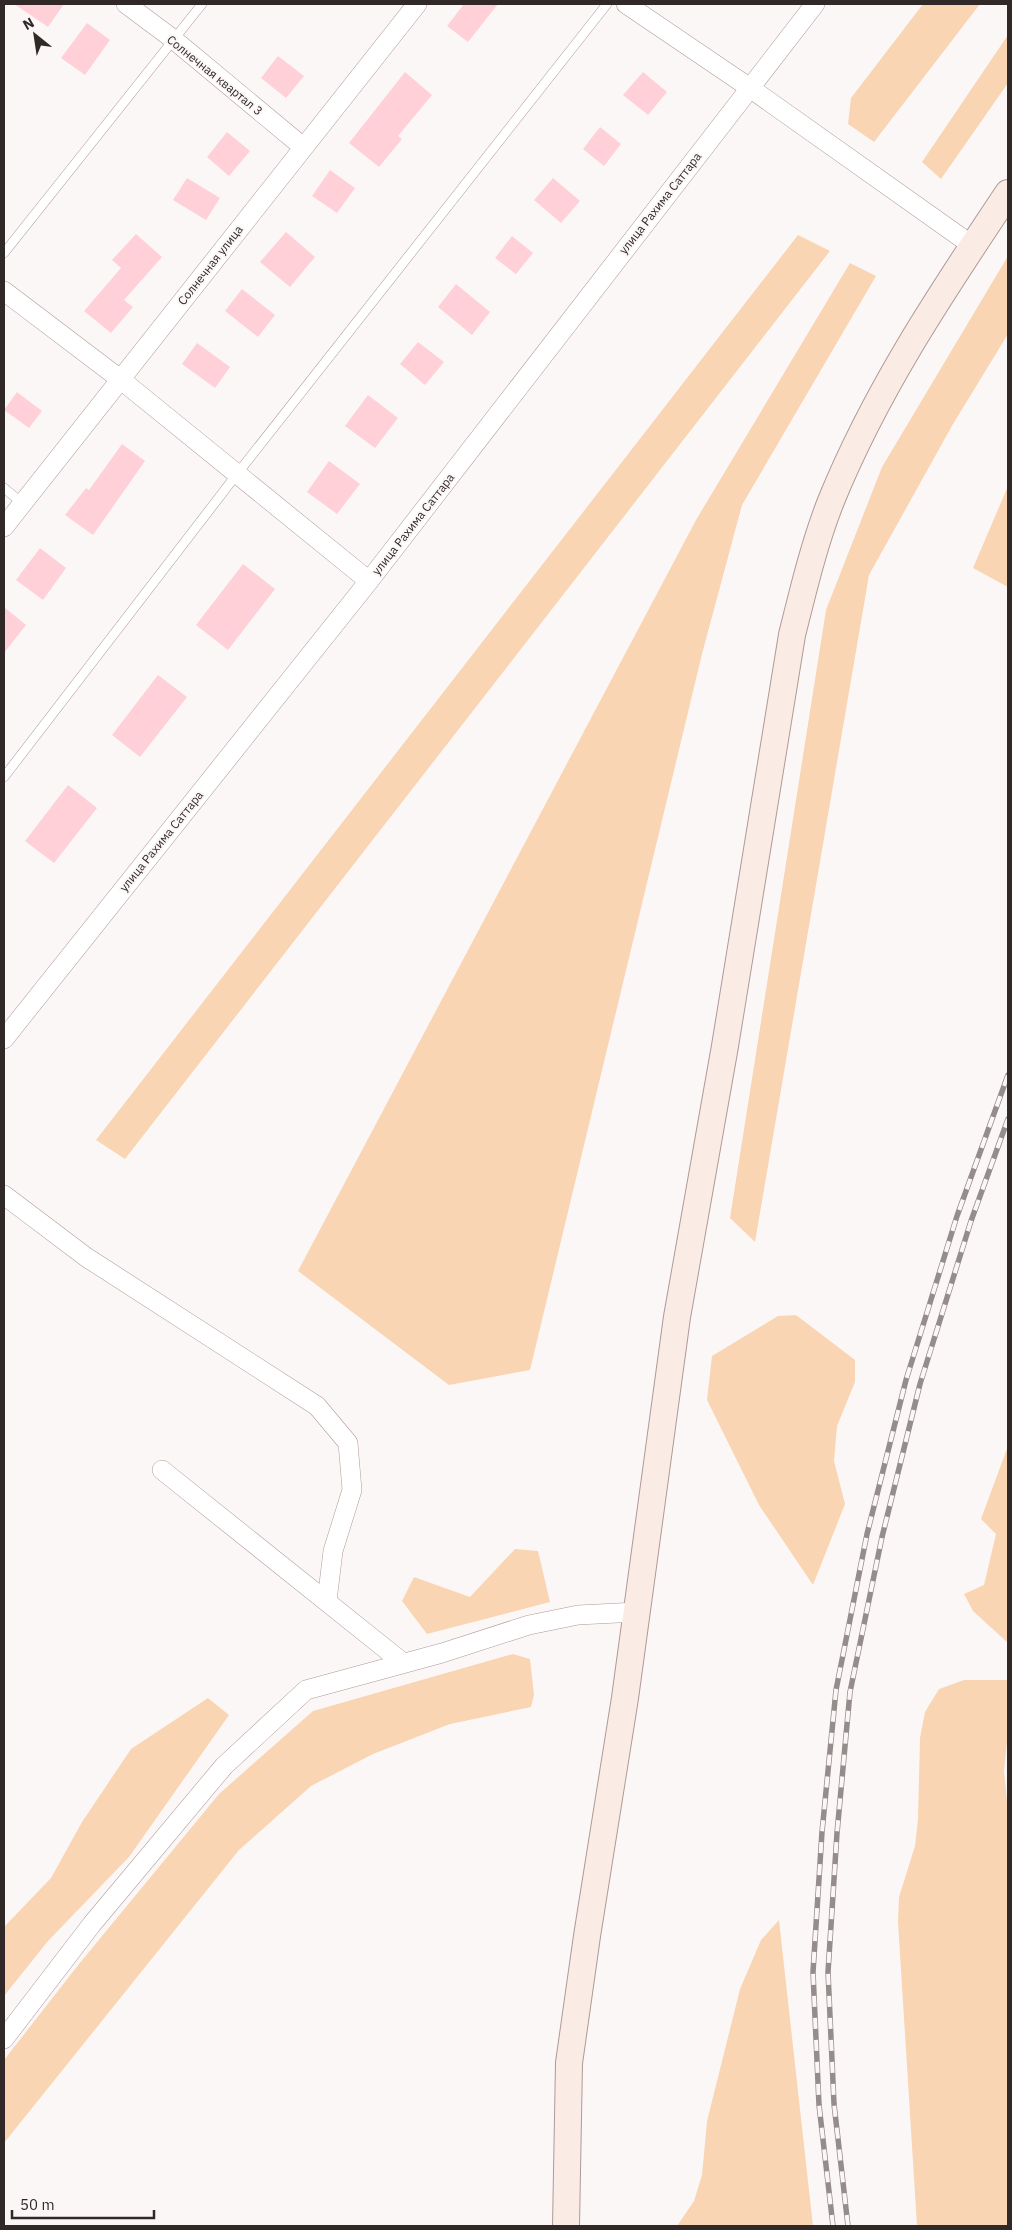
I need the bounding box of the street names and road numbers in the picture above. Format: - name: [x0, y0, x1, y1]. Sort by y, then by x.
- street label: Солнечная квартал 3: [164, 32, 266, 118]
- street label: улица Рахима Саттара: [616, 149, 705, 257]
- street label: Солнечная улица: [174, 222, 246, 308]
- street label: улица Рахима Саттара: [369, 470, 458, 578]
- street label: улица Рахима Саттара: [116, 787, 207, 894]

